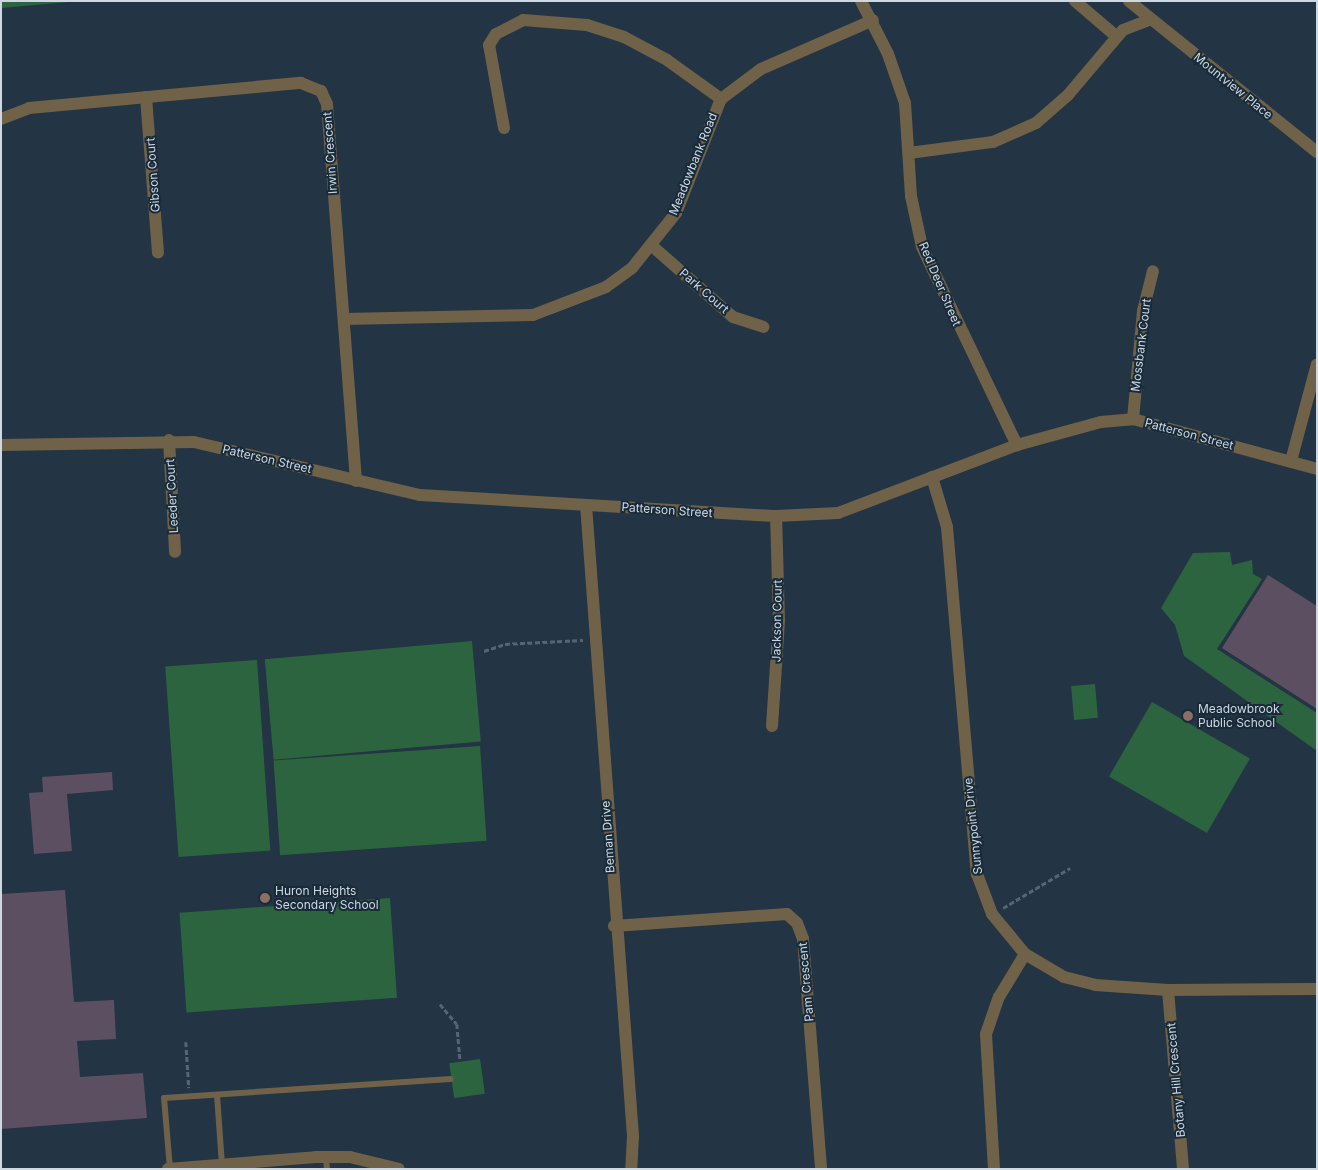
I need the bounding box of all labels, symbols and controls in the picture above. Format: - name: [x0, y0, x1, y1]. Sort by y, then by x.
- street label: Mountview Place: [1191, 50, 1275, 122]
- street label: Irwin Crescent: [320, 111, 340, 195]
- street label: Meadowbank Road: [666, 111, 720, 217]
- street label: Gibson Court: [143, 137, 163, 213]
- street label: Red Deer Street: [916, 240, 964, 328]
- street label: Park Court: [676, 266, 732, 316]
- street label: Mossbank Court: [1128, 298, 1154, 392]
- street label: Patterson Street: [1143, 415, 1235, 453]
- street label: Patterson Street: [221, 442, 313, 476]
- street label: Leeder Court: [163, 458, 181, 534]
- street label: Patterson Street: [621, 500, 713, 520]
- street label: Jackson Court: [769, 580, 785, 662]
- place label: Meadowbrook Public School: [1198, 702, 1279, 730]
- marker: Meadowbrook Public School: [1182, 710, 1194, 722]
- street label: Sunnypoint Drive: [961, 777, 985, 875]
- street label: Beman Drive: [598, 800, 618, 874]
- place label: Huron Heights Secondary School: [275, 884, 379, 912]
- marker: Huron Heights Secondary School: [259, 892, 271, 904]
- street label: Pam Crescent: [795, 942, 817, 1022]
- street label: Botany Hill Crescent: [1164, 1022, 1188, 1138]

